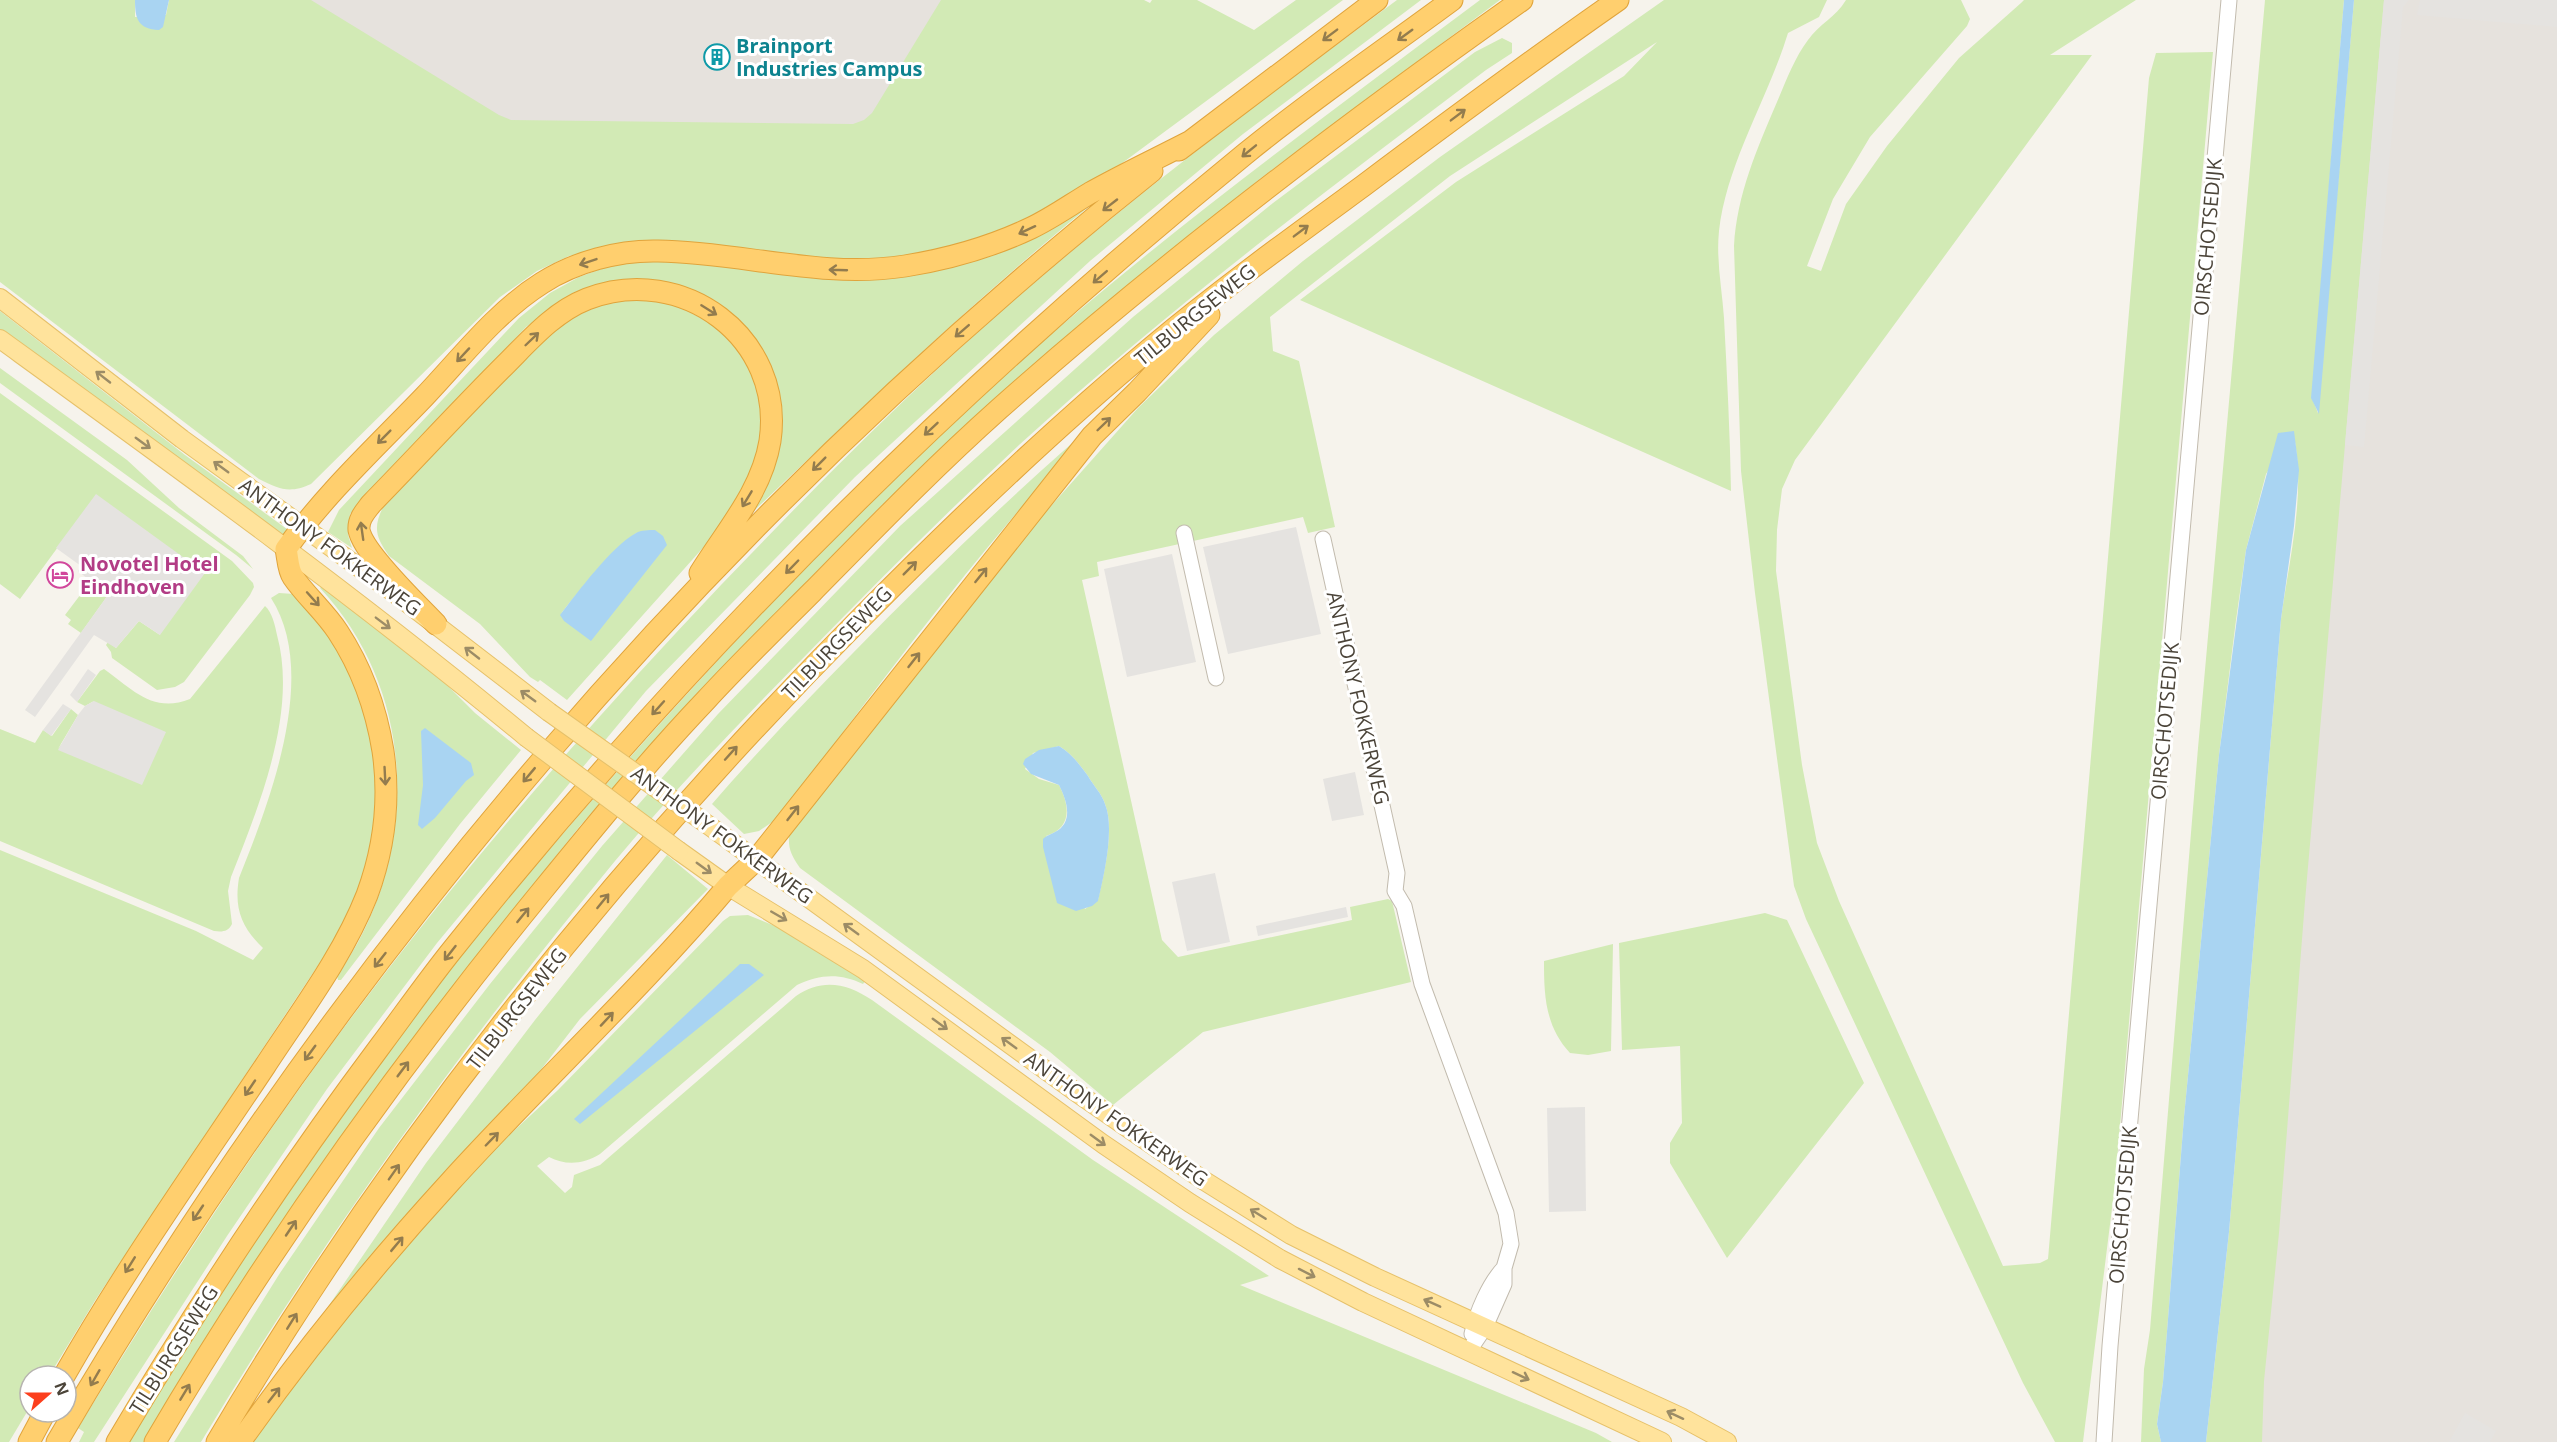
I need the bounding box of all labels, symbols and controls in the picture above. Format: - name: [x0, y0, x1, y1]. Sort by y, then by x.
- one-way arrow: [1398, 28, 1414, 41]
- one-way arrow: [1322, 29, 1338, 42]
- place label: Brainport Industries Campus: [736, 32, 923, 82]
- building icon: Brainport Industries Campus: [702, 42, 732, 72]
- one-way arrow: [1449, 109, 1465, 121]
- one-way arrow: [1241, 145, 1257, 158]
- street label: OIRSCHOTSEDIJK: [2187, 156, 2228, 317]
- one-way arrow: [1102, 198, 1118, 211]
- one-way arrow: [1018, 224, 1036, 236]
- one-way arrow: [1293, 225, 1309, 238]
- one-way arrow: [580, 258, 598, 269]
- street label: TILBURGSEWEG: [1129, 258, 1261, 372]
- one-way arrow: [828, 264, 848, 275]
- one-way arrow: [1093, 270, 1108, 284]
- one-way arrow: [700, 304, 717, 316]
- one-way arrow: [955, 324, 970, 338]
- one-way arrow: [525, 331, 540, 346]
- one-way arrow: [456, 347, 470, 362]
- one-way arrow: [95, 371, 111, 384]
- one-way arrow: [1097, 417, 1112, 431]
- one-way arrow: [923, 422, 938, 437]
- one-way arrow: [377, 430, 392, 445]
- one-way arrow: [135, 437, 151, 450]
- one-way arrow: [812, 457, 827, 472]
- one-way arrow: [214, 461, 230, 473]
- street label: ANTHONY FOKKERWEG: [234, 471, 427, 622]
- one-way arrow: [741, 490, 753, 507]
- one-way arrow: [356, 522, 367, 541]
- place label: Novotel Hotel Eindhoven: [80, 550, 219, 600]
- one-way arrow: [785, 559, 800, 574]
- hotel icon: Novotel Hotel Eindhoven: [45, 560, 75, 590]
- one-way arrow: [903, 560, 917, 575]
- one-way arrow: [975, 567, 988, 583]
- street label: TILBURGSEWEG: [776, 580, 898, 705]
- street label: ANTHONY FOKKERWEG: [1321, 588, 1396, 807]
- one-way arrow: [306, 591, 320, 606]
- one-way arrow: [374, 617, 390, 630]
- street label: OIRSCHOTSEDIJK: [2144, 640, 2185, 801]
- one-way arrow: [464, 646, 480, 659]
- one-way arrow: [907, 652, 920, 668]
- one-way arrow: [521, 690, 537, 702]
- one-way arrow: [651, 700, 665, 715]
- one-way arrow: [724, 746, 738, 761]
- street label: ANTHONY FOKKERWEG: [626, 759, 819, 910]
- one-way arrow: [380, 766, 391, 786]
- one-way arrow: [523, 767, 536, 783]
- one-way arrow: [787, 806, 800, 822]
- one-way arrow: [695, 862, 711, 875]
- one-way arrow: [597, 893, 610, 909]
- one-way arrow: [516, 907, 529, 923]
- one-way arrow: [770, 910, 787, 922]
- one-way arrow: [844, 923, 860, 935]
- street label: TILBURGSEWEG: [461, 942, 573, 1075]
- one-way arrow: [444, 944, 457, 960]
- one-way arrow: [374, 952, 387, 968]
- one-way arrow: [600, 1012, 614, 1027]
- one-way arrow: [932, 1018, 948, 1031]
- one-way arrow: [1001, 1037, 1017, 1050]
- one-way arrow: [304, 1044, 316, 1060]
- street label: ANTHONY FOKKERWEG: [1019, 1045, 1213, 1192]
- one-way arrow: [397, 1061, 409, 1077]
- one-way arrow: [244, 1079, 256, 1096]
- street label: OIRSCHOTSEDIJK: [2102, 1124, 2143, 1285]
- one-way arrow: [485, 1131, 499, 1146]
- one-way arrow: [1089, 1134, 1105, 1146]
- one-way arrow: [388, 1164, 400, 1180]
- one-way arrow: [192, 1204, 204, 1220]
- one-way arrow: [1250, 1208, 1267, 1221]
- one-way arrow: [285, 1221, 297, 1237]
- one-way arrow: [390, 1237, 404, 1252]
- one-way arrow: [124, 1256, 136, 1273]
- one-way arrow: [1298, 1267, 1315, 1279]
- street label: TILBURGSEWEG: [123, 1280, 224, 1419]
- one-way arrow: [1423, 1296, 1441, 1307]
- one-way arrow: [287, 1313, 299, 1330]
- north arrow: [18, 1364, 78, 1424]
- one-way arrow: [88, 1369, 100, 1386]
- one-way arrow: [1511, 1371, 1529, 1383]
- text: N: [49, 1379, 75, 1399]
- one-way arrow: [179, 1384, 191, 1401]
- one-way arrow: [268, 1387, 281, 1403]
- one-way arrow: [1667, 1408, 1685, 1420]

